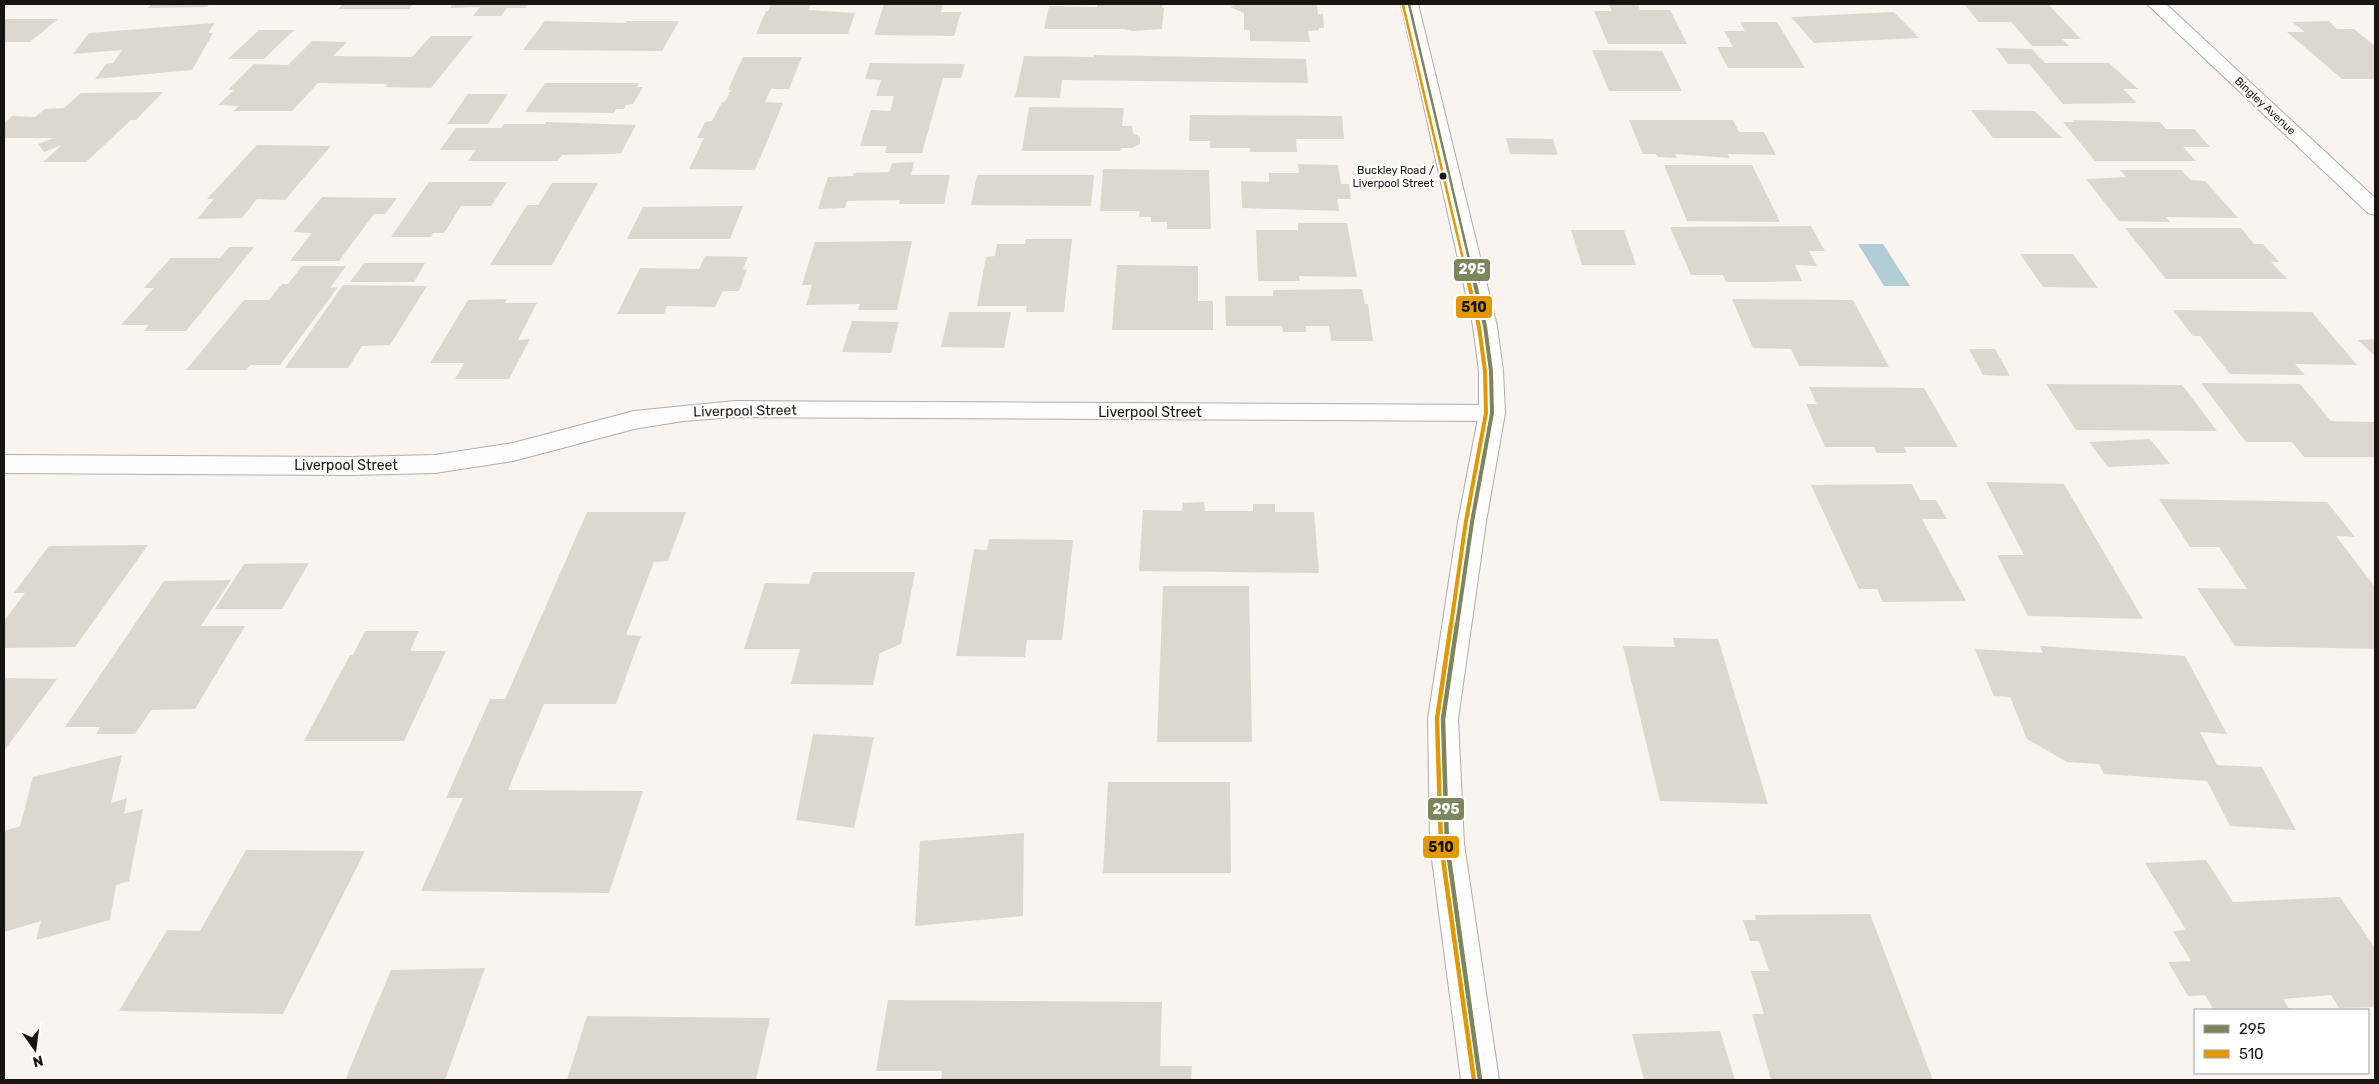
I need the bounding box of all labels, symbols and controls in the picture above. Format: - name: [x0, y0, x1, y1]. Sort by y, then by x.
- street label: Bingley Avenue: [2232, 74, 2298, 138]
- place label: Buckley Road / Liverpool Street: [1353, 164, 1435, 190]
- marker: Buckley Road / Liverpool Street: [1438, 171, 1448, 181]
- line badge: 295: [1453, 258, 1491, 282]
- text: 295: [1458, 261, 1486, 278]
- line badge: 510: [1455, 295, 1493, 319]
- text: 510: [1461, 299, 1487, 316]
- street label: Liverpool Street: [693, 402, 797, 420]
- street label: Liverpool Street: [1098, 404, 1202, 421]
- street label: Liverpool Street: [294, 457, 398, 474]
- line badge: 295: [1427, 797, 1465, 821]
- text: 295: [1432, 801, 1460, 818]
- line badge: 510: [1422, 835, 1460, 859]
- text: 510: [1428, 839, 1454, 856]
- legend: [2194, 1009, 2369, 1074]
- text: 295: [2239, 1020, 2266, 1038]
- north arrow: [10, 1024, 60, 1074]
- text: 510: [2239, 1045, 2264, 1063]
- text: N: [31, 1052, 45, 1071]

